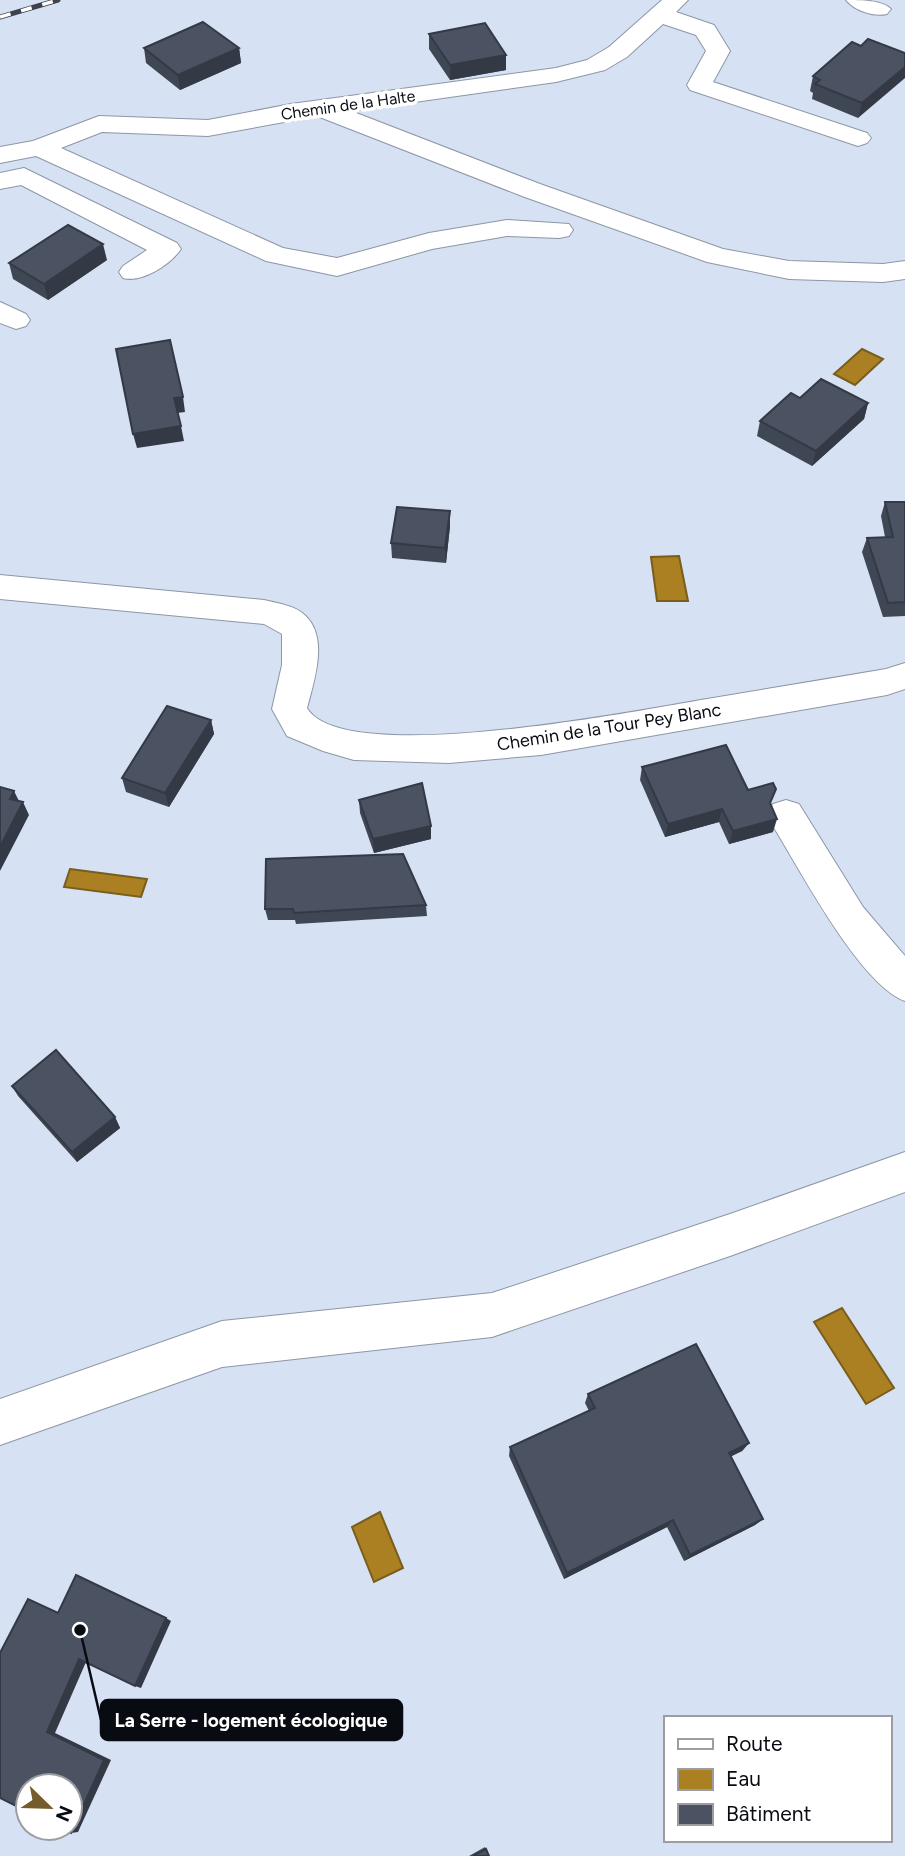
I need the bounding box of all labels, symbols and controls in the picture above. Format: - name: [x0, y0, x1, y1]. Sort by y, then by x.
- street label: Chemin de la Halte: [280, 86, 417, 124]
- street label: Chemin de la Tour Pey Blanc: [495, 698, 723, 756]
- callout: La Serre - logement écologique: [101, 1700, 402, 1740]
- text: La Serre - logement écologique: [114, 1709, 388, 1732]
- legend: [664, 1716, 891, 1842]
- text: Route: [726, 1731, 782, 1756]
- text: Eau: [726, 1766, 761, 1791]
- north arrow: [14, 1772, 84, 1842]
- text: Bâtiment: [726, 1801, 811, 1826]
- text: N: [51, 1802, 78, 1825]

